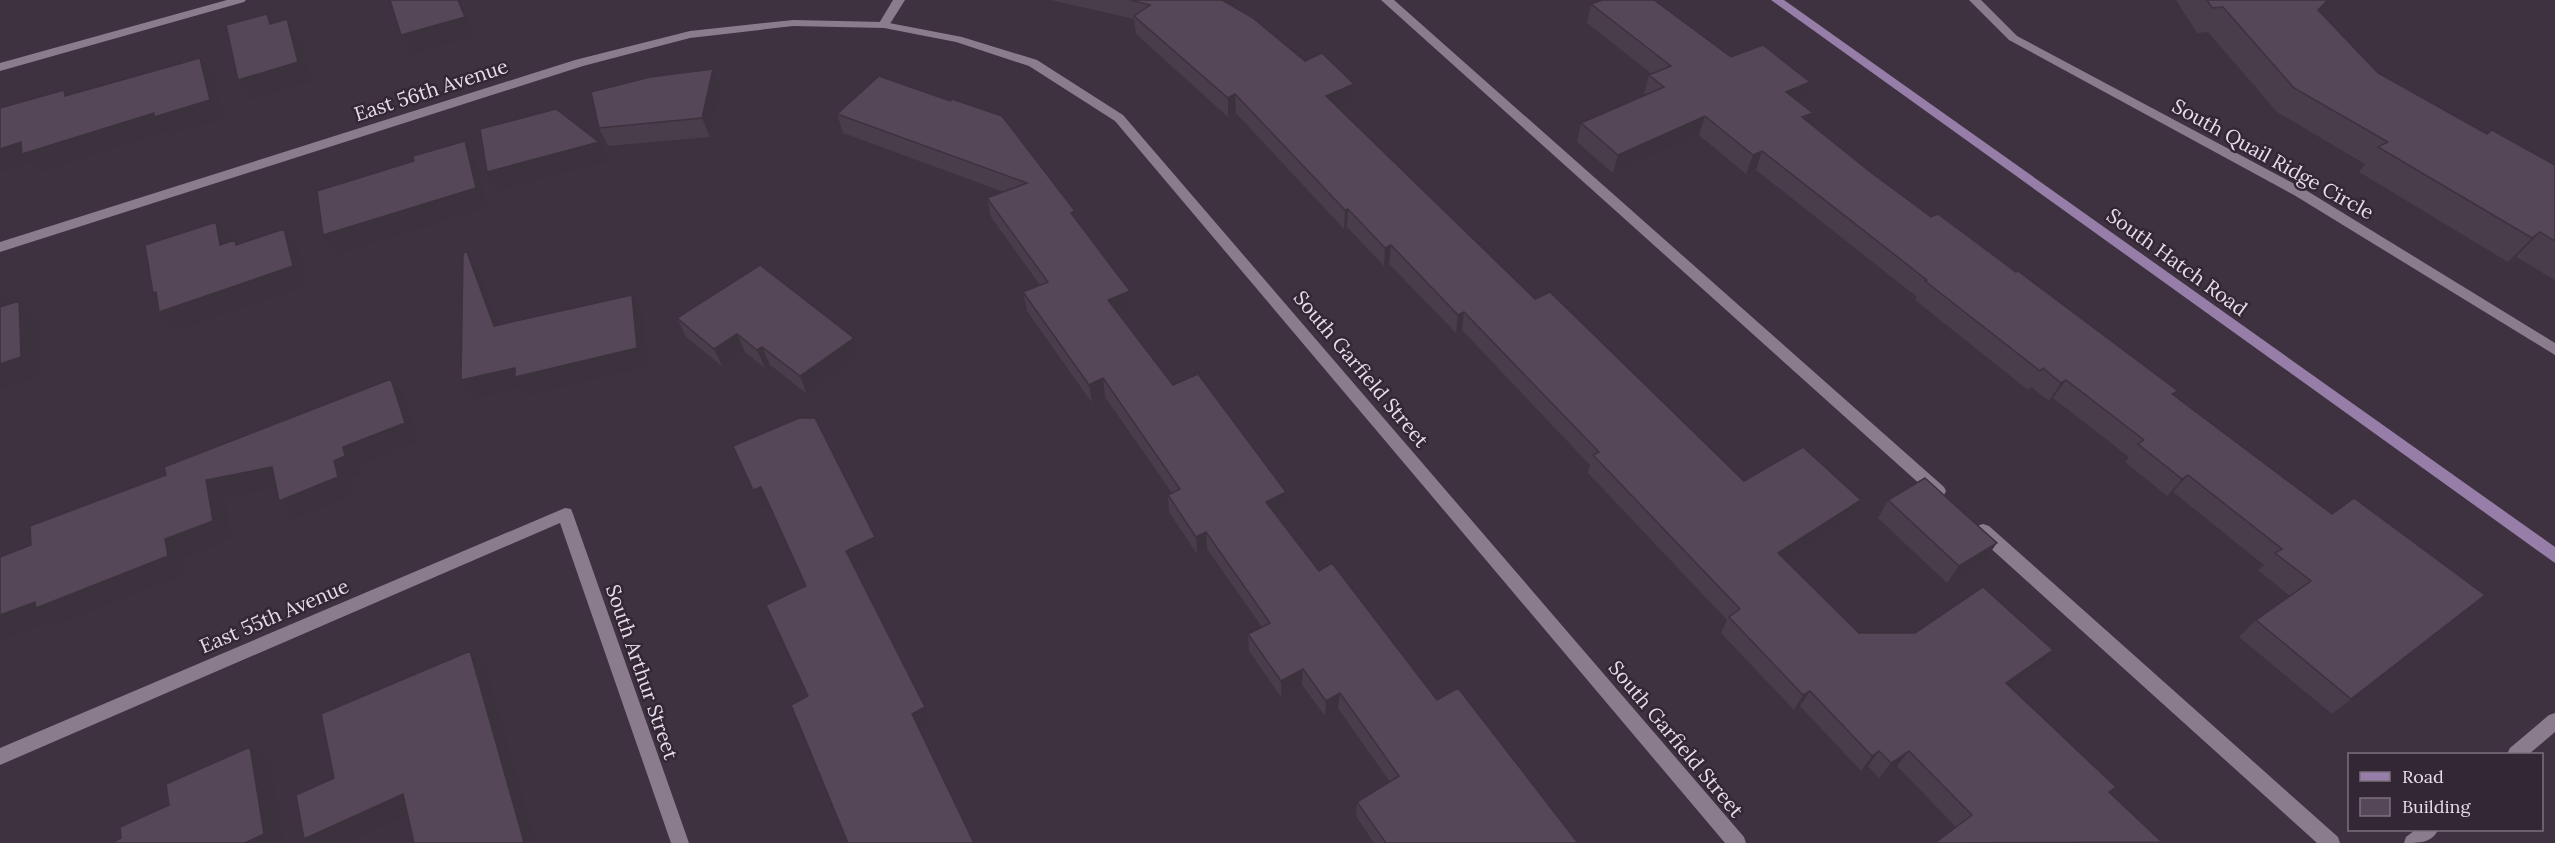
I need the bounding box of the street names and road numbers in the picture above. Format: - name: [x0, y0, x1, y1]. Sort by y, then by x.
- street label: East 56th Avenue: [351, 53, 511, 126]
- street label: South Quail Ridge Circle: [2168, 93, 2379, 225]
- street label: South Hatch Road: [2102, 202, 2252, 321]
- street label: South Garfield Street: [1289, 285, 1434, 452]
- street label: East 55th Avenue: [195, 573, 352, 658]
- street label: South Arthur Street: [601, 581, 684, 763]
- street label: South Garfield Street: [1604, 655, 1749, 822]

